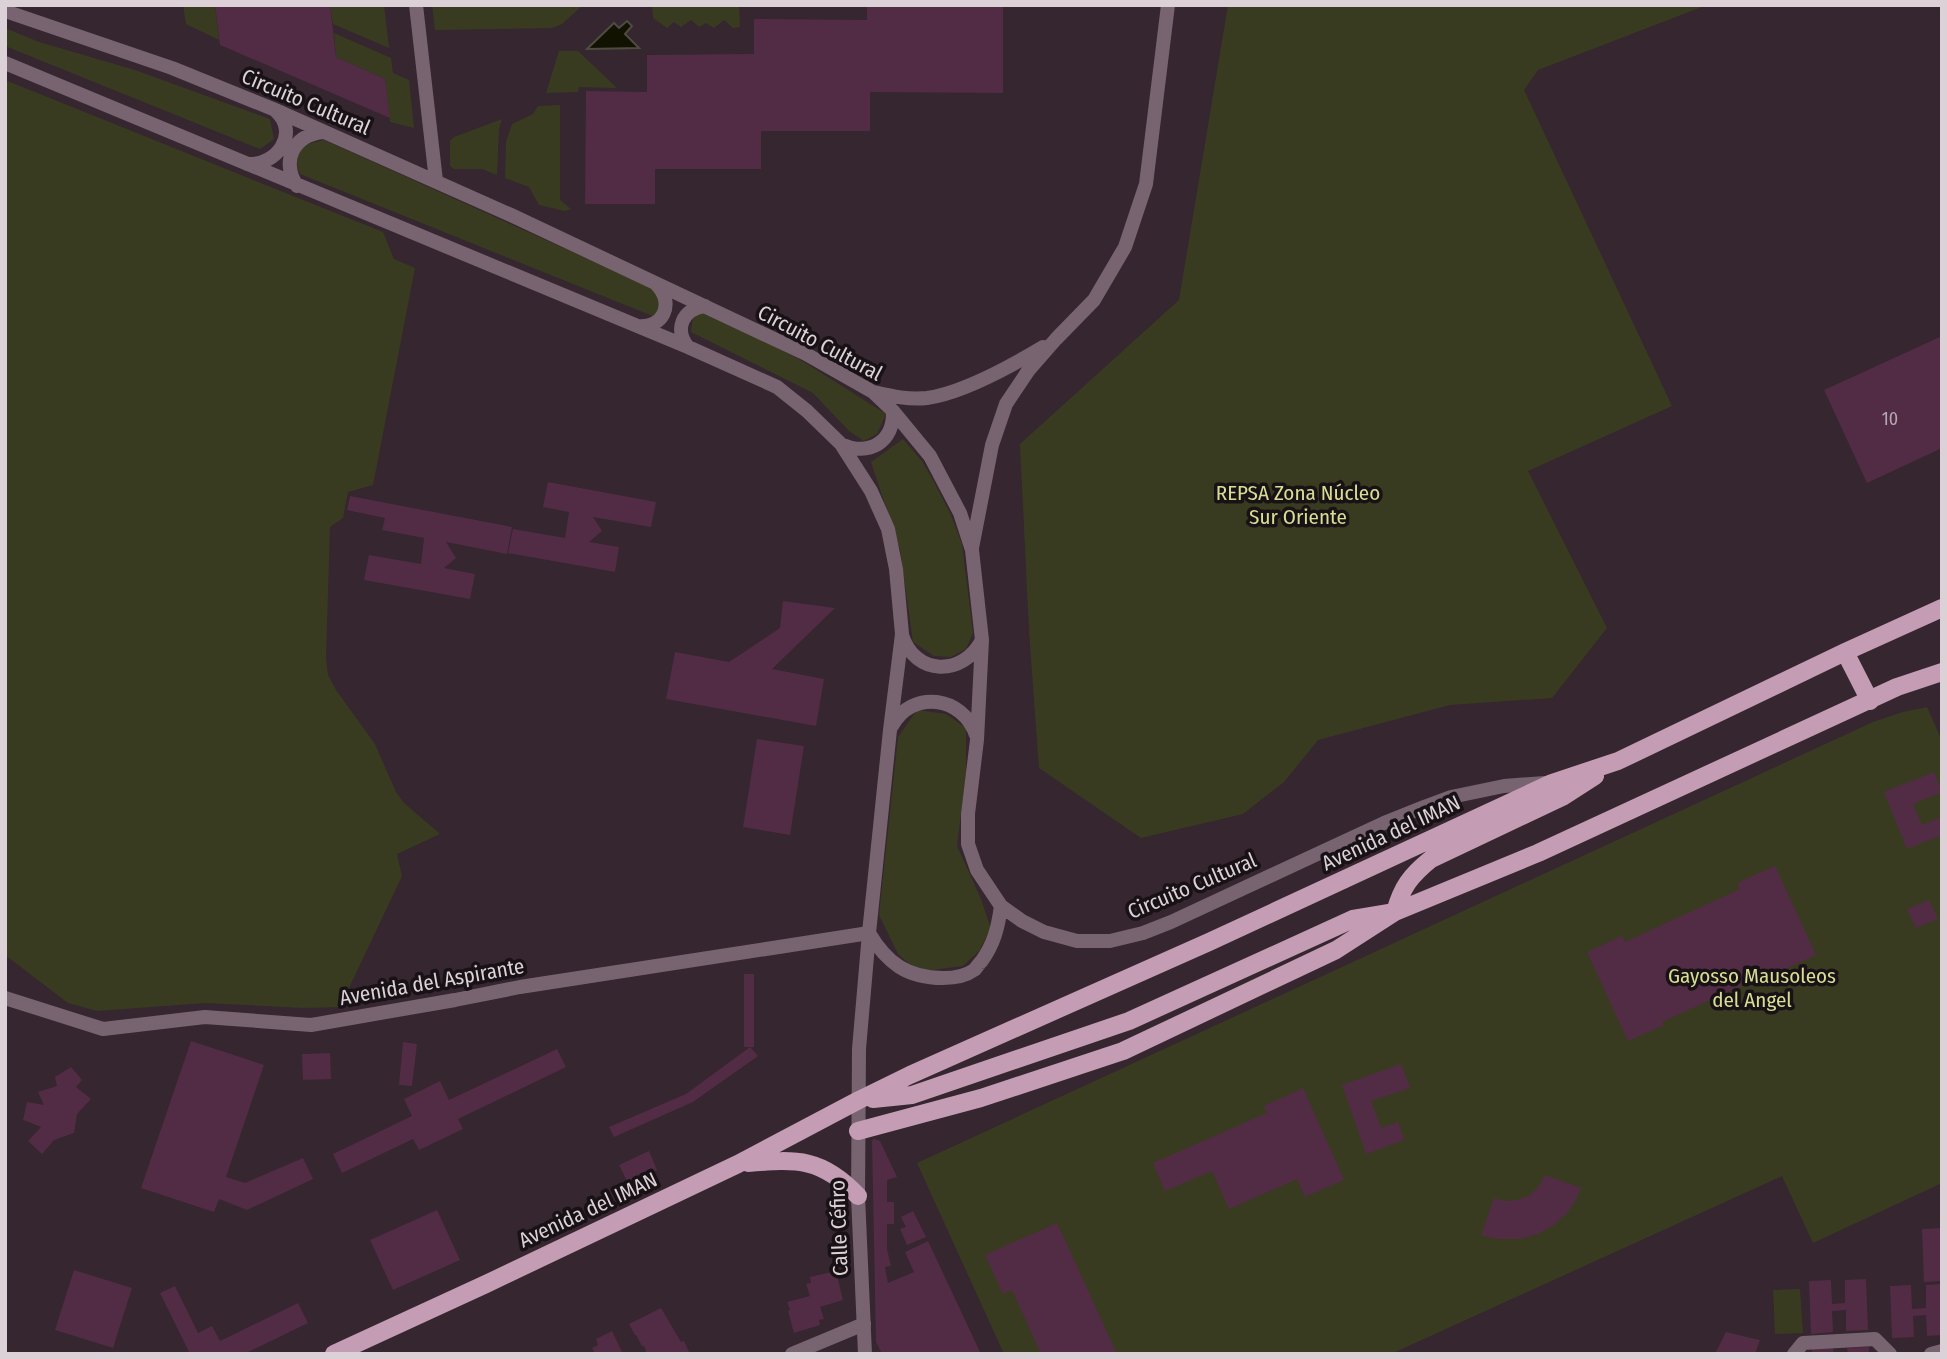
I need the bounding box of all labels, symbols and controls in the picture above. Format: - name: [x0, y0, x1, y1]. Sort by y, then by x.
- street label: Circuito Cultural: [238, 63, 375, 141]
- street label: Circuito Cultural: [753, 299, 887, 387]
- house number: 10: [1882, 408, 1898, 430]
- park label: REPSA Zona Núcleo Sur Oriente: [1216, 480, 1380, 530]
- street label: Avenida del IMAN: [1318, 790, 1464, 876]
- street label: Circuito Cultural: [1124, 847, 1261, 925]
- street label: Avenida del Aspirante: [338, 953, 526, 1011]
- park label: Gayosso Mausoleos del Angel: [1668, 963, 1836, 1013]
- street label: Avenida del IMAN: [515, 1167, 661, 1253]
- street label: Calle Céfiro: [824, 1179, 854, 1277]

